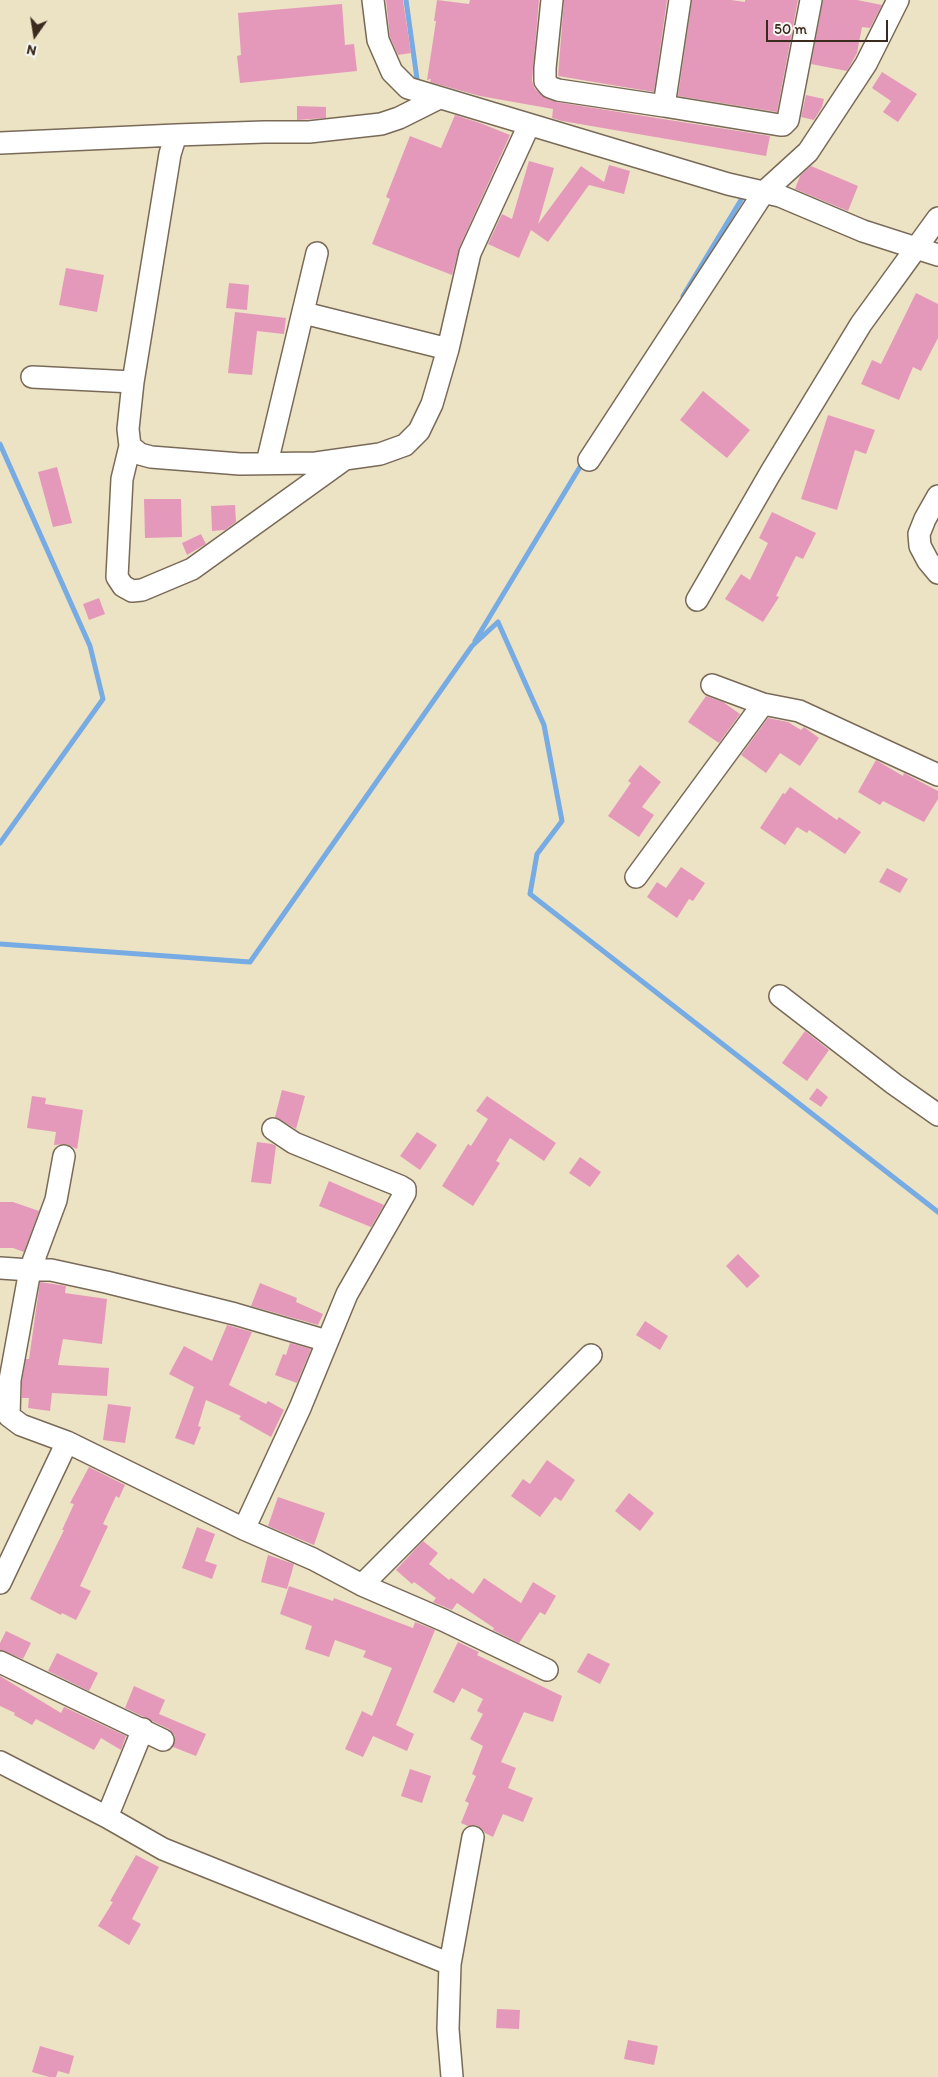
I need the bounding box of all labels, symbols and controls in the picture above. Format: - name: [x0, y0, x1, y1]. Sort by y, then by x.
- north arrow: [10, 10, 60, 60]
- scale bar: [768, 10, 890, 42]
- text: 50 m: [774, 20, 807, 38]
- text: N: [25, 41, 38, 59]

